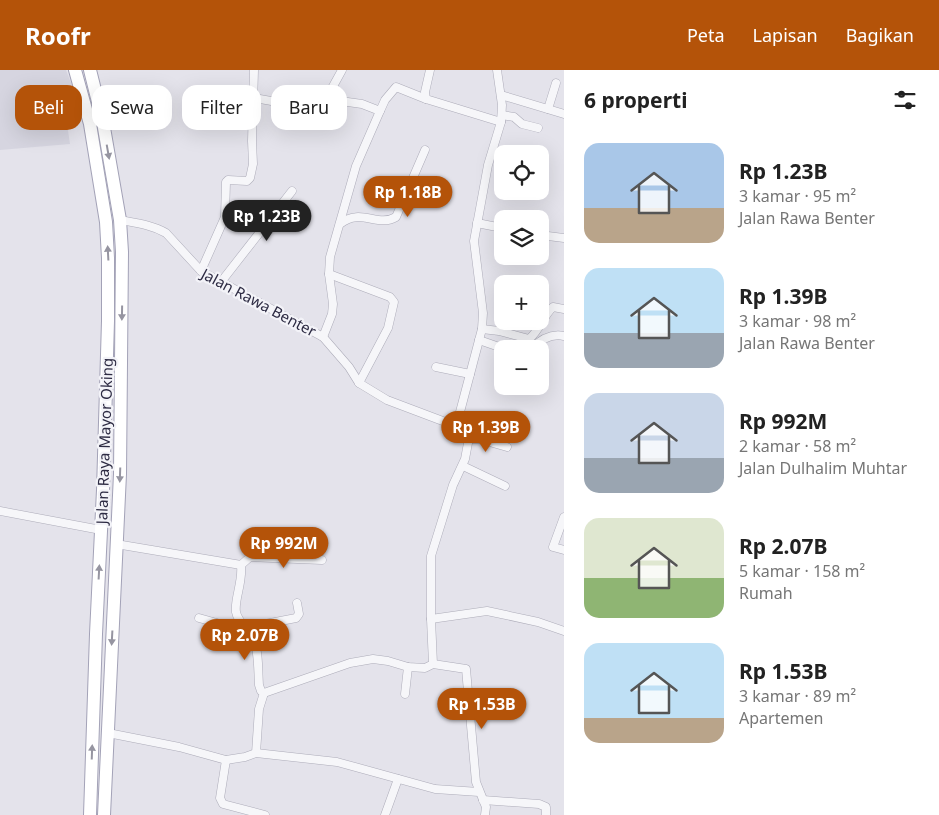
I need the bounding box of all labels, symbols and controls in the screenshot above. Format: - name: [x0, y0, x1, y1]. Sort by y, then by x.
- text: Roofr: [25, 19, 91, 52]
- text: Peta: [687, 23, 725, 47]
- text: Lapisan: [753, 23, 818, 47]
- text: Bagikan: [846, 23, 914, 47]
- chip: Beli: [15, 85, 82, 130]
- chip: Sewa: [92, 85, 172, 130]
- chip: Filter: [182, 85, 261, 130]
- chip: Baru: [271, 85, 347, 130]
- text: 6 properti: [584, 86, 687, 114]
- icon: filters: [891, 86, 919, 114]
- one-way arrow: [105, 144, 113, 160]
- map controls: [494, 145, 549, 395]
- button: locate: [494, 145, 549, 200]
- text: Rp 1.23B: [739, 157, 827, 185]
- icon: home: [624, 163, 684, 223]
- pin: Rp 1.18B: [356, 176, 460, 218]
- text: Rp 1.18B: [374, 181, 442, 203]
- text: 3 kamar · 95 m²: [739, 185, 856, 207]
- pin: Rp 1.23B: [215, 200, 319, 242]
- text: Rp 1.23B: [233, 205, 301, 227]
- text: Jalan Rawa Benter: [739, 207, 875, 229]
- button: layers: [494, 210, 549, 265]
- one-way arrow: [103, 244, 111, 260]
- street label: Jalan Rawa Benter: [196, 262, 320, 341]
- button: +: [494, 275, 549, 330]
- text: Rp 1.39B: [739, 282, 827, 310]
- icon: home: [624, 288, 684, 348]
- one-way arrow: [118, 305, 126, 321]
- text: 3 kamar · 98 m²: [739, 310, 856, 332]
- text: Jalan Rawa Benter: [739, 332, 875, 354]
- button: −: [494, 340, 549, 395]
- street label: Jalan Raya Mayor Oking: [91, 357, 117, 527]
- text: Rp 992M: [739, 407, 827, 435]
- pin: Rp 1.39B: [434, 410, 538, 453]
- icon: home: [624, 413, 684, 473]
- text: Rp 1.39B: [452, 416, 520, 438]
- text: 2 kamar · 58 m²: [739, 435, 856, 457]
- text: Jalan Dulhalim Muhtar: [739, 457, 907, 479]
- one-way arrow: [115, 468, 123, 484]
- pin: Rp 992M: [238, 526, 330, 569]
- text: Rp 992M: [250, 532, 318, 554]
- text: Rp 2.07B: [739, 532, 827, 560]
- icon: home: [624, 538, 684, 598]
- text: 5 kamar · 158 m²: [739, 560, 865, 582]
- one-way arrow: [95, 564, 103, 580]
- text: Rumah: [739, 582, 793, 604]
- pin: Rp 2.07B: [193, 618, 297, 661]
- text: Rp 2.07B: [211, 624, 279, 646]
- one-way arrow: [107, 630, 115, 646]
- text: Rp 1.53B: [739, 657, 827, 685]
- icon: home: [624, 663, 684, 723]
- text: 3 kamar · 89 m²: [739, 685, 856, 707]
- pin: Rp 1.53B: [430, 688, 534, 730]
- text: Rp 1.53B: [448, 693, 516, 715]
- text: Apartemen: [739, 707, 823, 729]
- one-way arrow: [89, 744, 97, 760]

